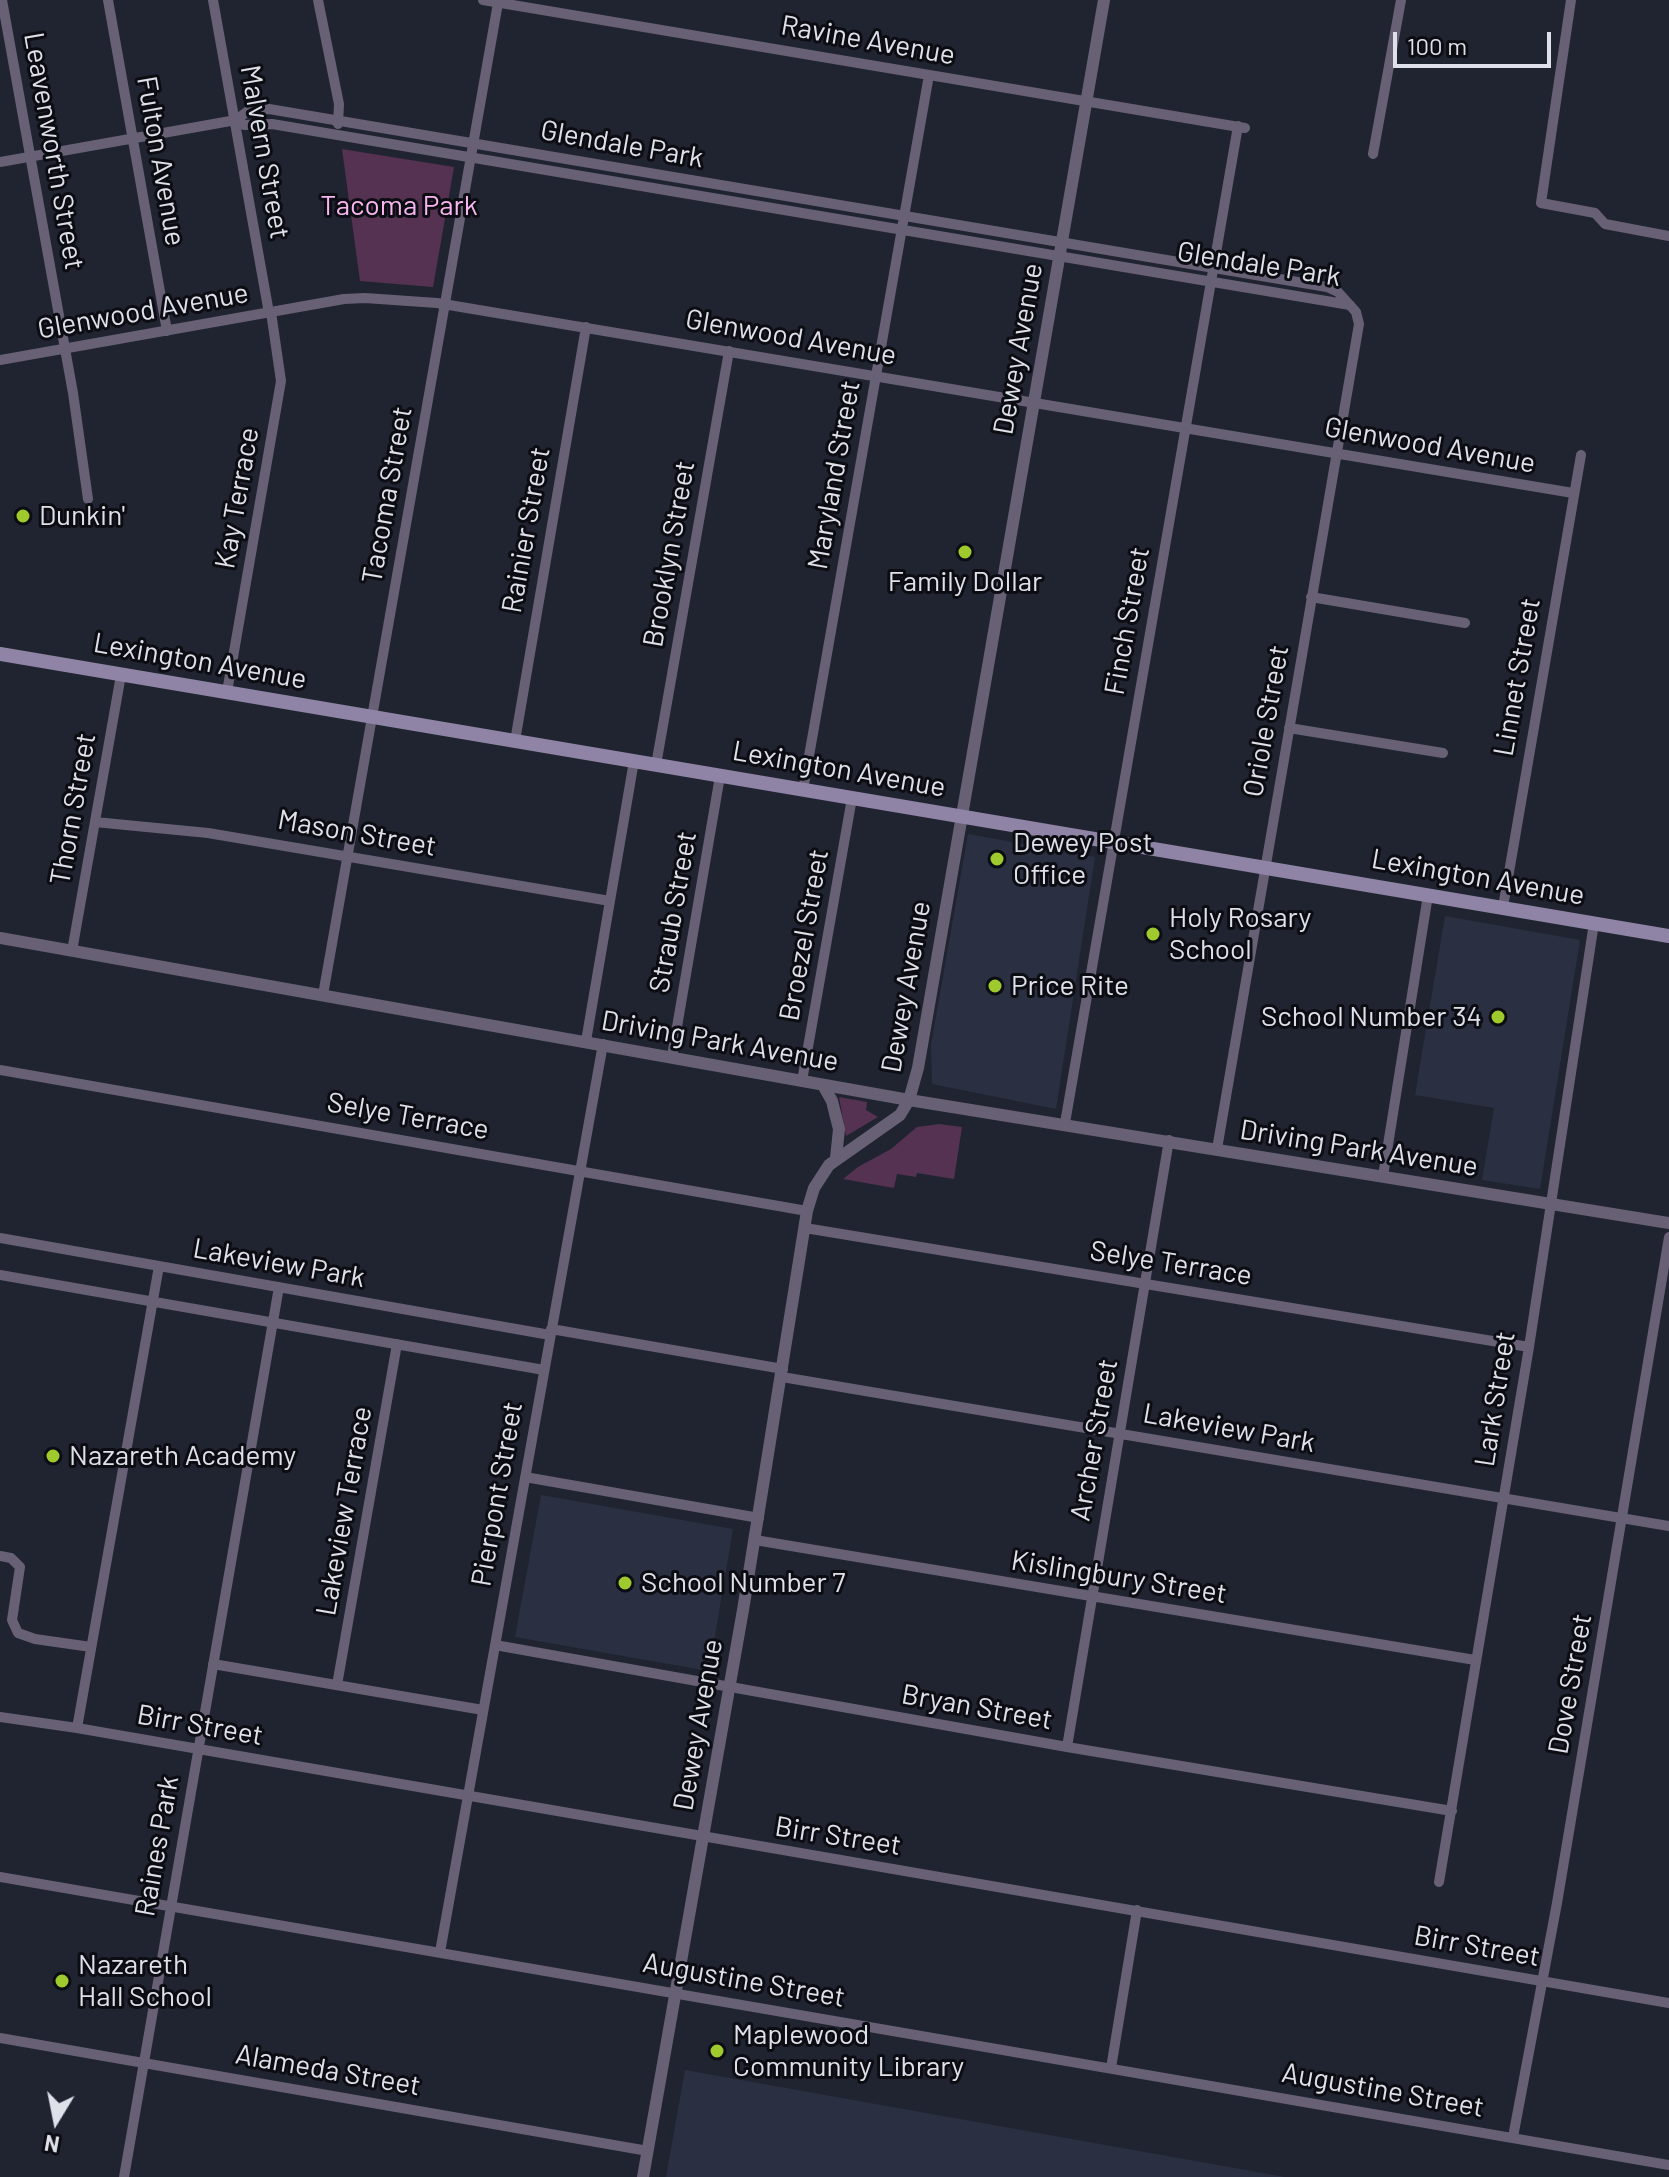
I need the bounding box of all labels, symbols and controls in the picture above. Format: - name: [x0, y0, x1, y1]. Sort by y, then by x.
- street label: Ravine Avenue: [778, 8, 958, 72]
- scale bar: [1397, 16, 1555, 66]
- street label: Leavenworth Street: [17, 30, 91, 272]
- text: 100 m: [1407, 31, 1467, 60]
- street label: Malvern Street: [233, 62, 297, 242]
- street label: Fulton Avenue: [130, 74, 192, 248]
- street label: Glendale Park: [538, 113, 706, 175]
- park label: Tacoma Park: [320, 189, 478, 223]
- street label: Glendale Park: [1175, 235, 1343, 293]
- street label: Dewey Avenue: [986, 261, 1050, 437]
- street label: Glenwood Avenue: [35, 276, 251, 346]
- street label: Glenwood Avenue: [683, 302, 899, 372]
- street label: Maryland Street: [801, 378, 867, 572]
- street label: Tacoma Street: [355, 404, 419, 586]
- street label: Glenwood Avenue: [1322, 410, 1538, 480]
- street label: Kay Terrace: [208, 425, 266, 571]
- street label: Rainier Street: [495, 444, 557, 616]
- street label: Brooklyn Street: [636, 458, 702, 650]
- place label: Dunkin': [39, 499, 125, 533]
- marker: Dunkin': [14, 507, 32, 525]
- marker: Family Dollar: [956, 543, 974, 561]
- street label: Finch Street: [1097, 544, 1157, 698]
- place label: Family Dollar: [888, 565, 1042, 599]
- street label: Linnet Street: [1487, 595, 1547, 759]
- street label: Lexington Avenue: [91, 626, 309, 696]
- street label: Oriole Street: [1236, 643, 1296, 799]
- street label: Thorn Street: [43, 731, 103, 887]
- street label: Lexington Avenue: [730, 734, 948, 804]
- street label: Mason Street: [275, 803, 439, 863]
- place label: Dewey Post Office: [1013, 826, 1153, 892]
- street label: Straub Street: [642, 829, 704, 995]
- street label: Lexington Avenue: [1369, 842, 1587, 912]
- street label: Broezel Street: [772, 847, 836, 1023]
- marker: Dewey Post Office: [988, 850, 1006, 868]
- street label: Dewey Avenue: [874, 899, 938, 1075]
- place label: Holy Rosary School: [1169, 901, 1311, 967]
- marker: Holy Rosary School: [1144, 925, 1162, 943]
- place label: Price Rite: [1011, 969, 1129, 1003]
- marker: Price Rite: [986, 977, 1004, 995]
- place label: School Number 34: [1261, 1000, 1482, 1034]
- street label: Driving Park Avenue: [599, 1004, 841, 1078]
- marker: School Number 34: [1489, 1008, 1507, 1026]
- street label: Selye Terrace: [325, 1085, 491, 1147]
- street label: Driving Park Avenue: [1238, 1113, 1480, 1183]
- street label: Lakeview Park: [190, 1231, 368, 1295]
- street label: Selye Terrace: [1088, 1234, 1254, 1292]
- street label: Lark Street: [1468, 1329, 1522, 1469]
- street label: Archer Street: [1063, 1356, 1125, 1524]
- street label: Lakeview Park: [1140, 1396, 1318, 1460]
- street label: Pierpont Street: [464, 1399, 530, 1589]
- street label: Lakeview Terrace: [309, 1404, 379, 1618]
- place label: Nazareth Academy: [69, 1439, 296, 1473]
- marker: Nazareth Academy: [44, 1447, 62, 1465]
- street label: Kislingbury Street: [1009, 1543, 1229, 1611]
- place label: School Number 7: [641, 1566, 845, 1600]
- marker: School Number 7: [616, 1574, 634, 1592]
- street label: Dove Street: [1541, 1611, 1599, 1757]
- street label: Dewey Avenue: [666, 1637, 730, 1813]
- street label: Bryan Street: [899, 1677, 1055, 1737]
- street label: Birr Street: [134, 1697, 266, 1753]
- street label: Raines Park: [128, 1773, 186, 1919]
- street label: Birr Street: [773, 1809, 903, 1863]
- street label: Birr Street: [1411, 1918, 1543, 1974]
- street label: Augustine Street: [640, 1946, 848, 2014]
- place label: Nazareth Hall School: [78, 1948, 212, 2014]
- marker: Nazareth Hall School: [53, 1972, 71, 1990]
- place label: Maplewood Community Library: [733, 2018, 964, 2084]
- street label: Alameda Street: [233, 2037, 423, 2103]
- marker: Maplewood Community Library: [708, 2042, 726, 2060]
- street label: Augustine Street: [1279, 2056, 1487, 2124]
- north arrow: [16, 2081, 96, 2161]
- text: N: [42, 2131, 61, 2159]

